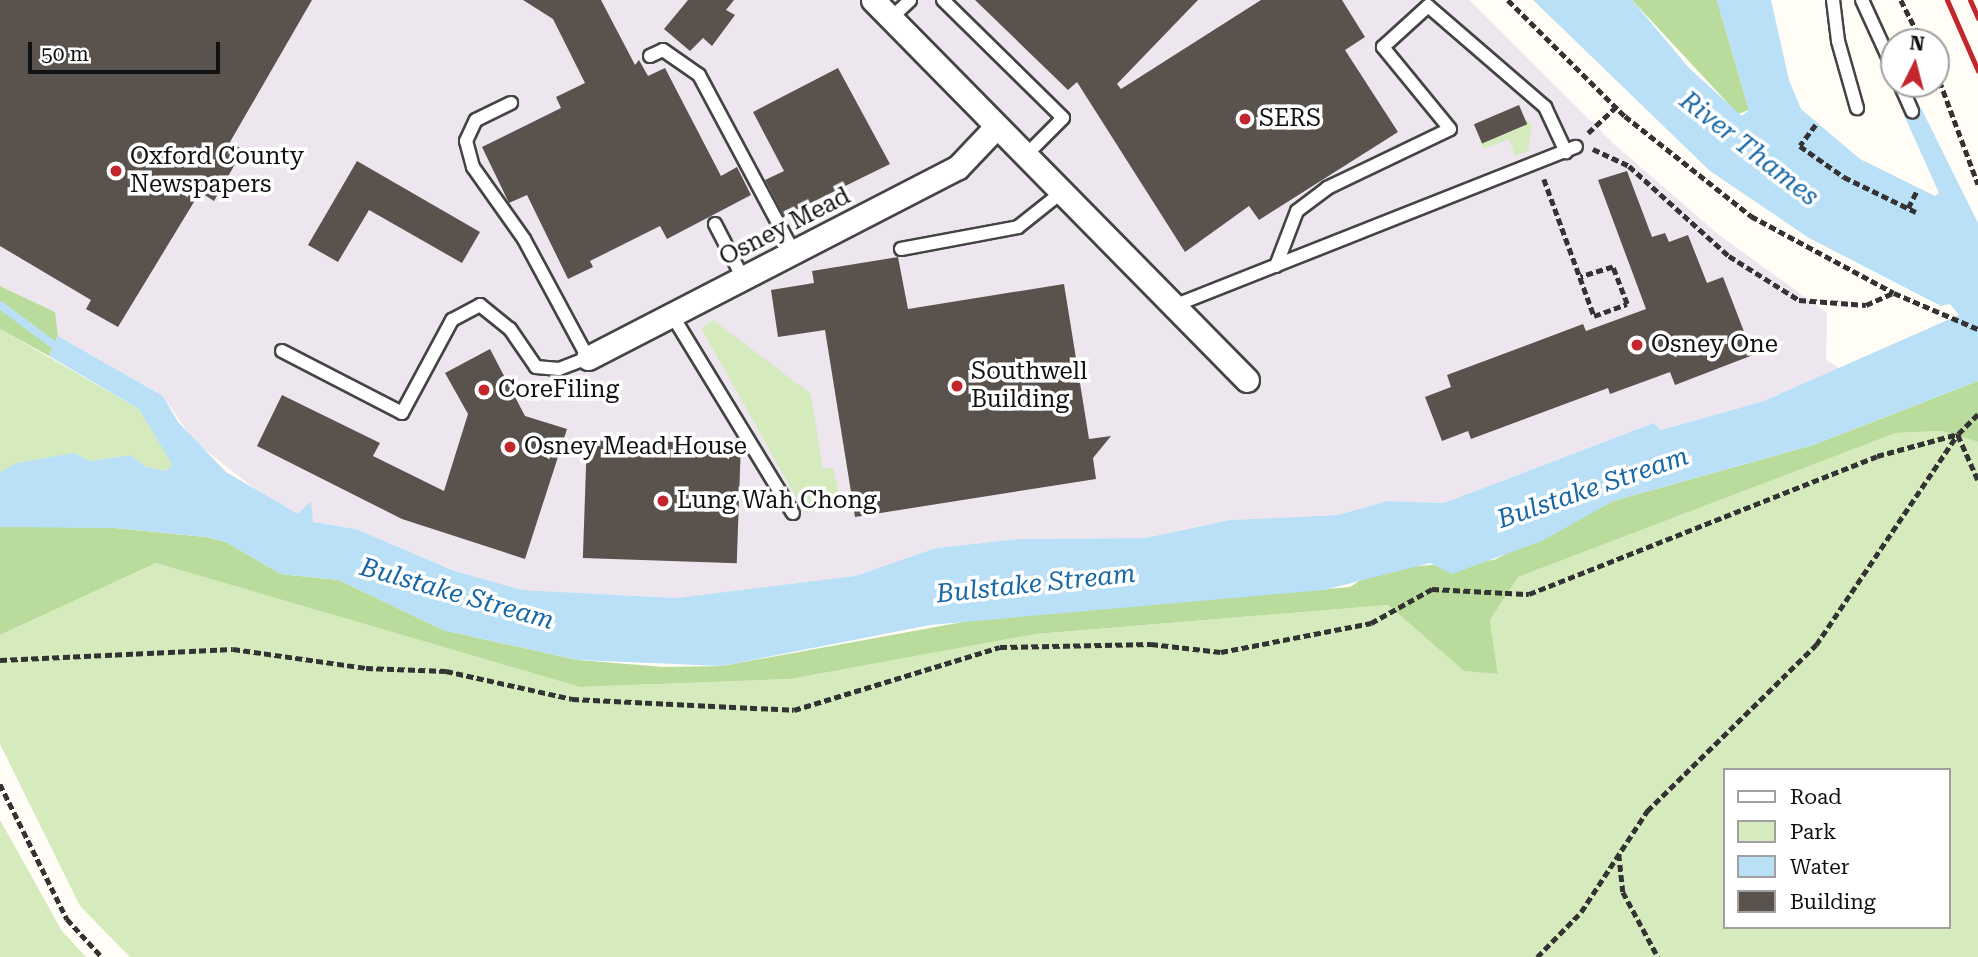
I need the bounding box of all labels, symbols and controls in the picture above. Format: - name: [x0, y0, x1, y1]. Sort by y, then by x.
- scale bar: [32, 28, 224, 72]
- north arrow: [1880, 28, 1950, 98]
- text: N: [1909, 31, 1926, 56]
- text: 50 m: [41, 42, 89, 66]
- water label: River Thames: [1673, 85, 1825, 213]
- place label: SERS: [1259, 105, 1321, 133]
- marker: SERS: [1237, 111, 1253, 127]
- place label: Oxford County Newspapers: [130, 143, 304, 199]
- marker: Oxford County Newspapers: [108, 163, 124, 179]
- street label: Osney Mead: [715, 182, 855, 272]
- place label: Osney One: [1651, 331, 1778, 359]
- marker: Osney One: [1629, 337, 1645, 353]
- place label: Southwell Building: [971, 358, 1087, 414]
- place label: CoreFiling: [498, 376, 619, 404]
- marker: Southwell Building: [949, 378, 965, 394]
- marker: CoreFiling: [476, 382, 492, 398]
- place label: Osney Mead House: [524, 433, 747, 461]
- marker: Osney Mead House: [502, 439, 518, 455]
- water label: Bulstake Stream: [1493, 441, 1693, 535]
- place label: Lung Wah Chong: [677, 487, 877, 515]
- marker: Lung Wah Chong: [655, 493, 671, 509]
- water label: Bulstake Stream: [357, 551, 557, 637]
- water label: Bulstake Stream: [935, 558, 1137, 610]
- legend: [1722, 768, 1950, 929]
- text: Road: [1790, 785, 1842, 809]
- text: Park: [1790, 820, 1836, 844]
- text: Water: [1790, 855, 1849, 879]
- text: Building: [1790, 890, 1876, 914]

